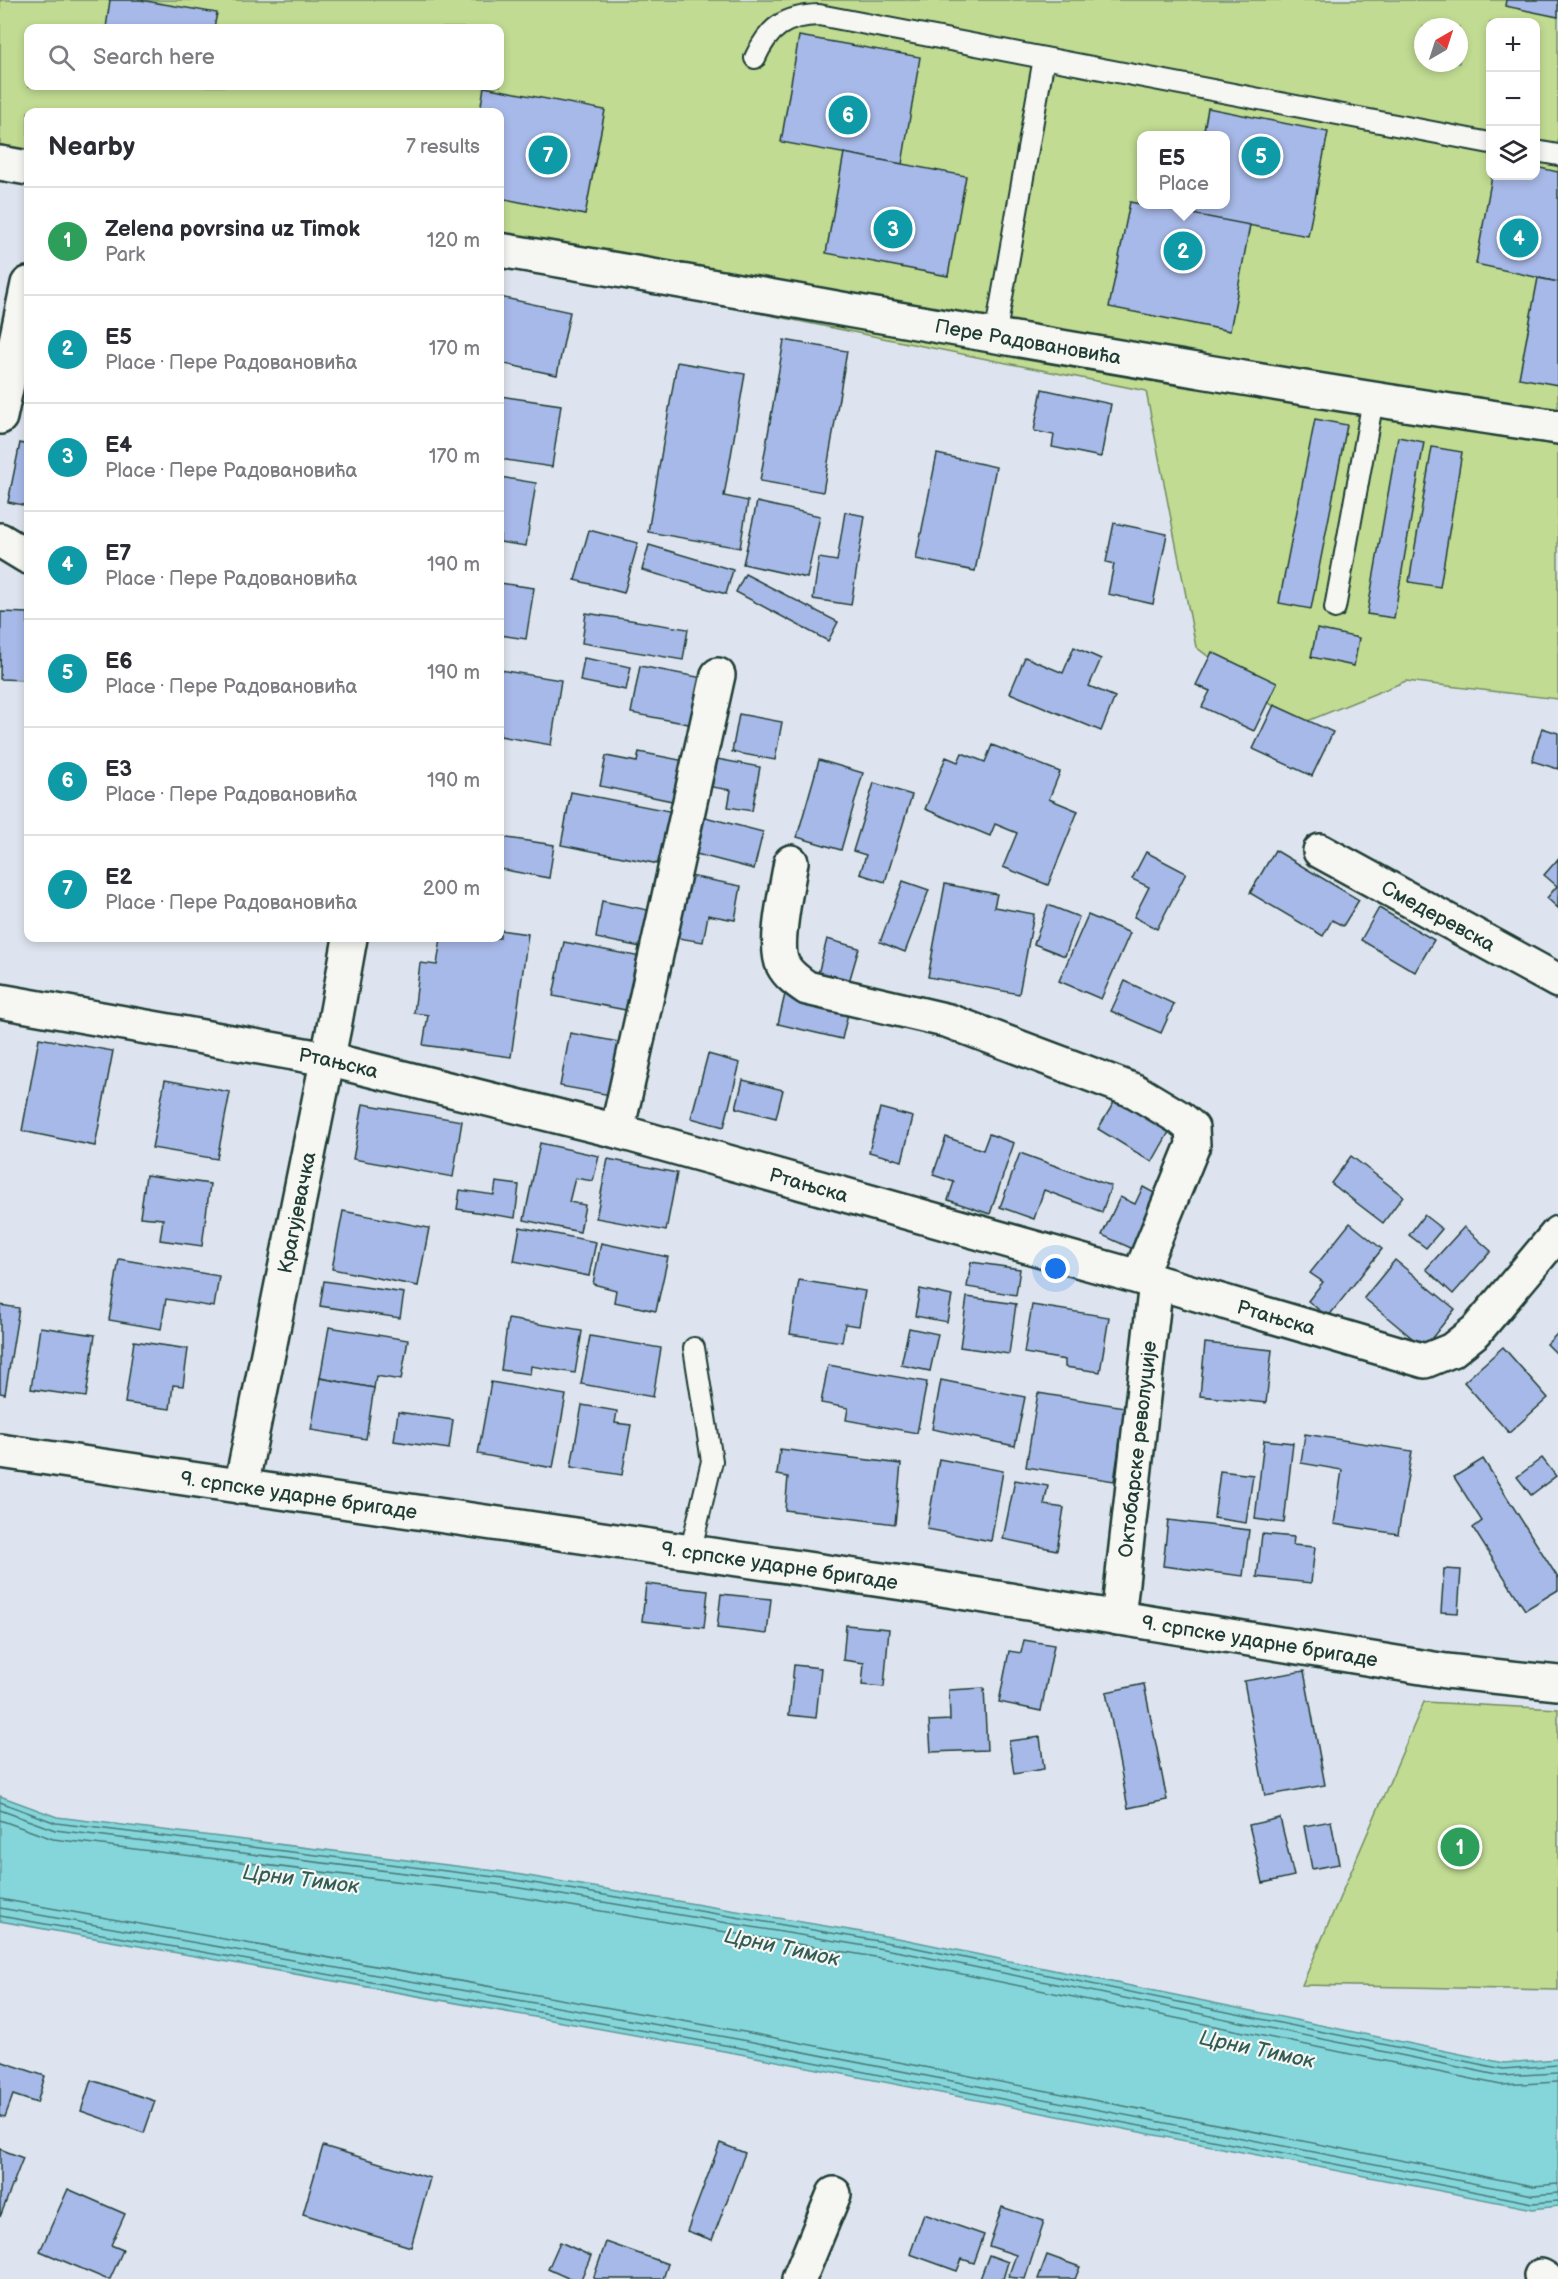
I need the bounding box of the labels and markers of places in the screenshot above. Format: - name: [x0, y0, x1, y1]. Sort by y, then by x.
- pin: 6: [828, 92, 868, 138]
- pin: 7: [528, 132, 568, 178]
- pin: 5: [1242, 134, 1280, 178]
- pin: 3: [874, 206, 912, 252]
- pin: 4: [1500, 216, 1538, 260]
- pin: 2: [1164, 228, 1202, 274]
- pin: 1: [1440, 1824, 1480, 1870]

